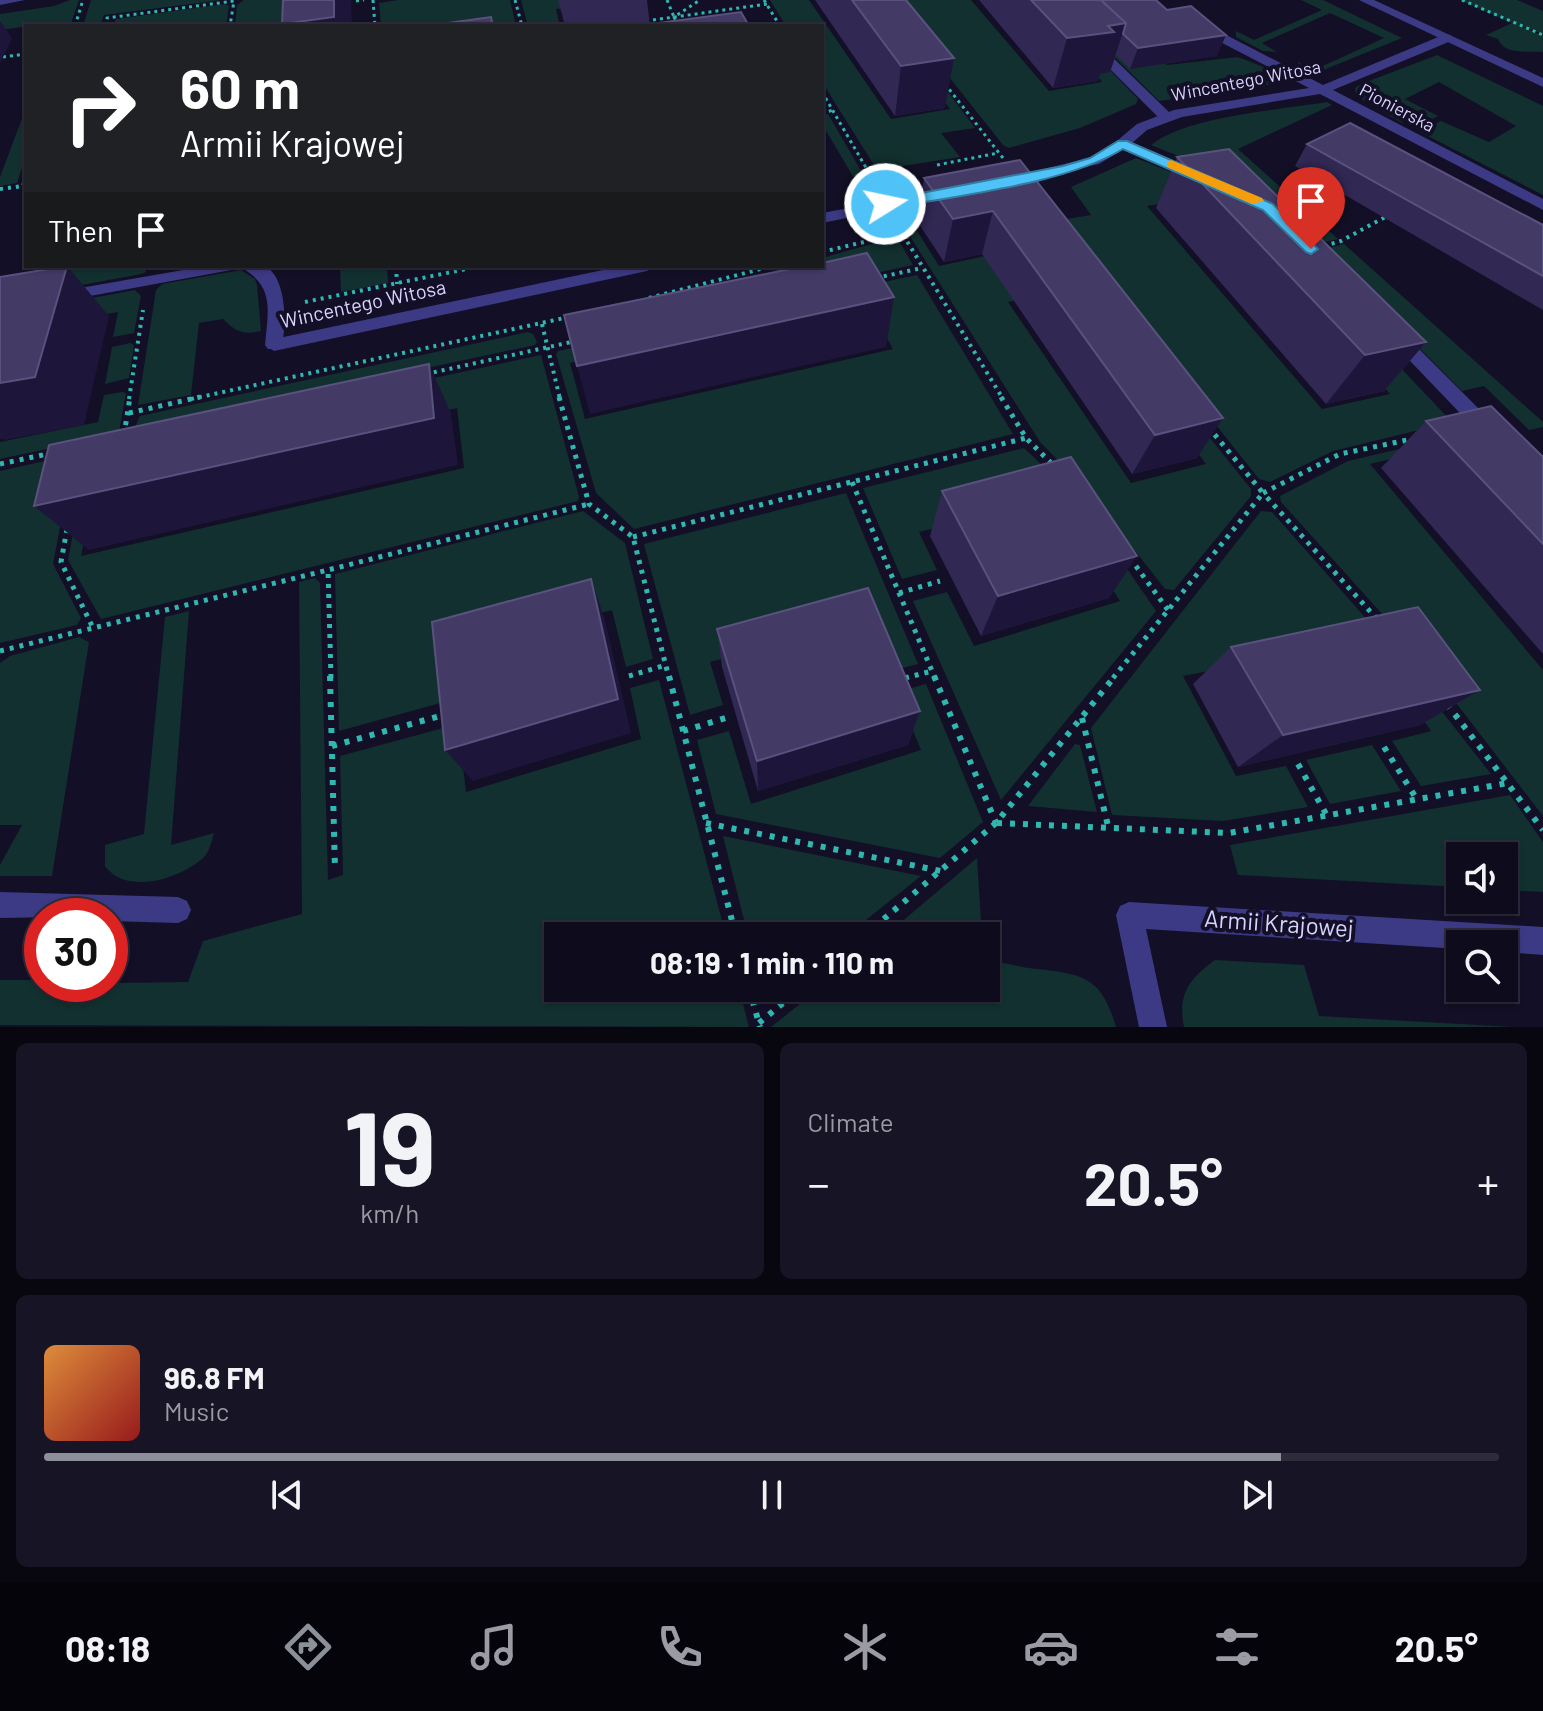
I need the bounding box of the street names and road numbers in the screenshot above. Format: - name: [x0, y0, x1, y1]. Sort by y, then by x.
- street label: Wincentego Witosa: [1169, 55, 1322, 105]
- street label: Pionierska: [1356, 78, 1439, 136]
- street label: Wincentego Witosa: [278, 274, 448, 332]
- street label: Armii Krajowej: [1203, 903, 1355, 942]

